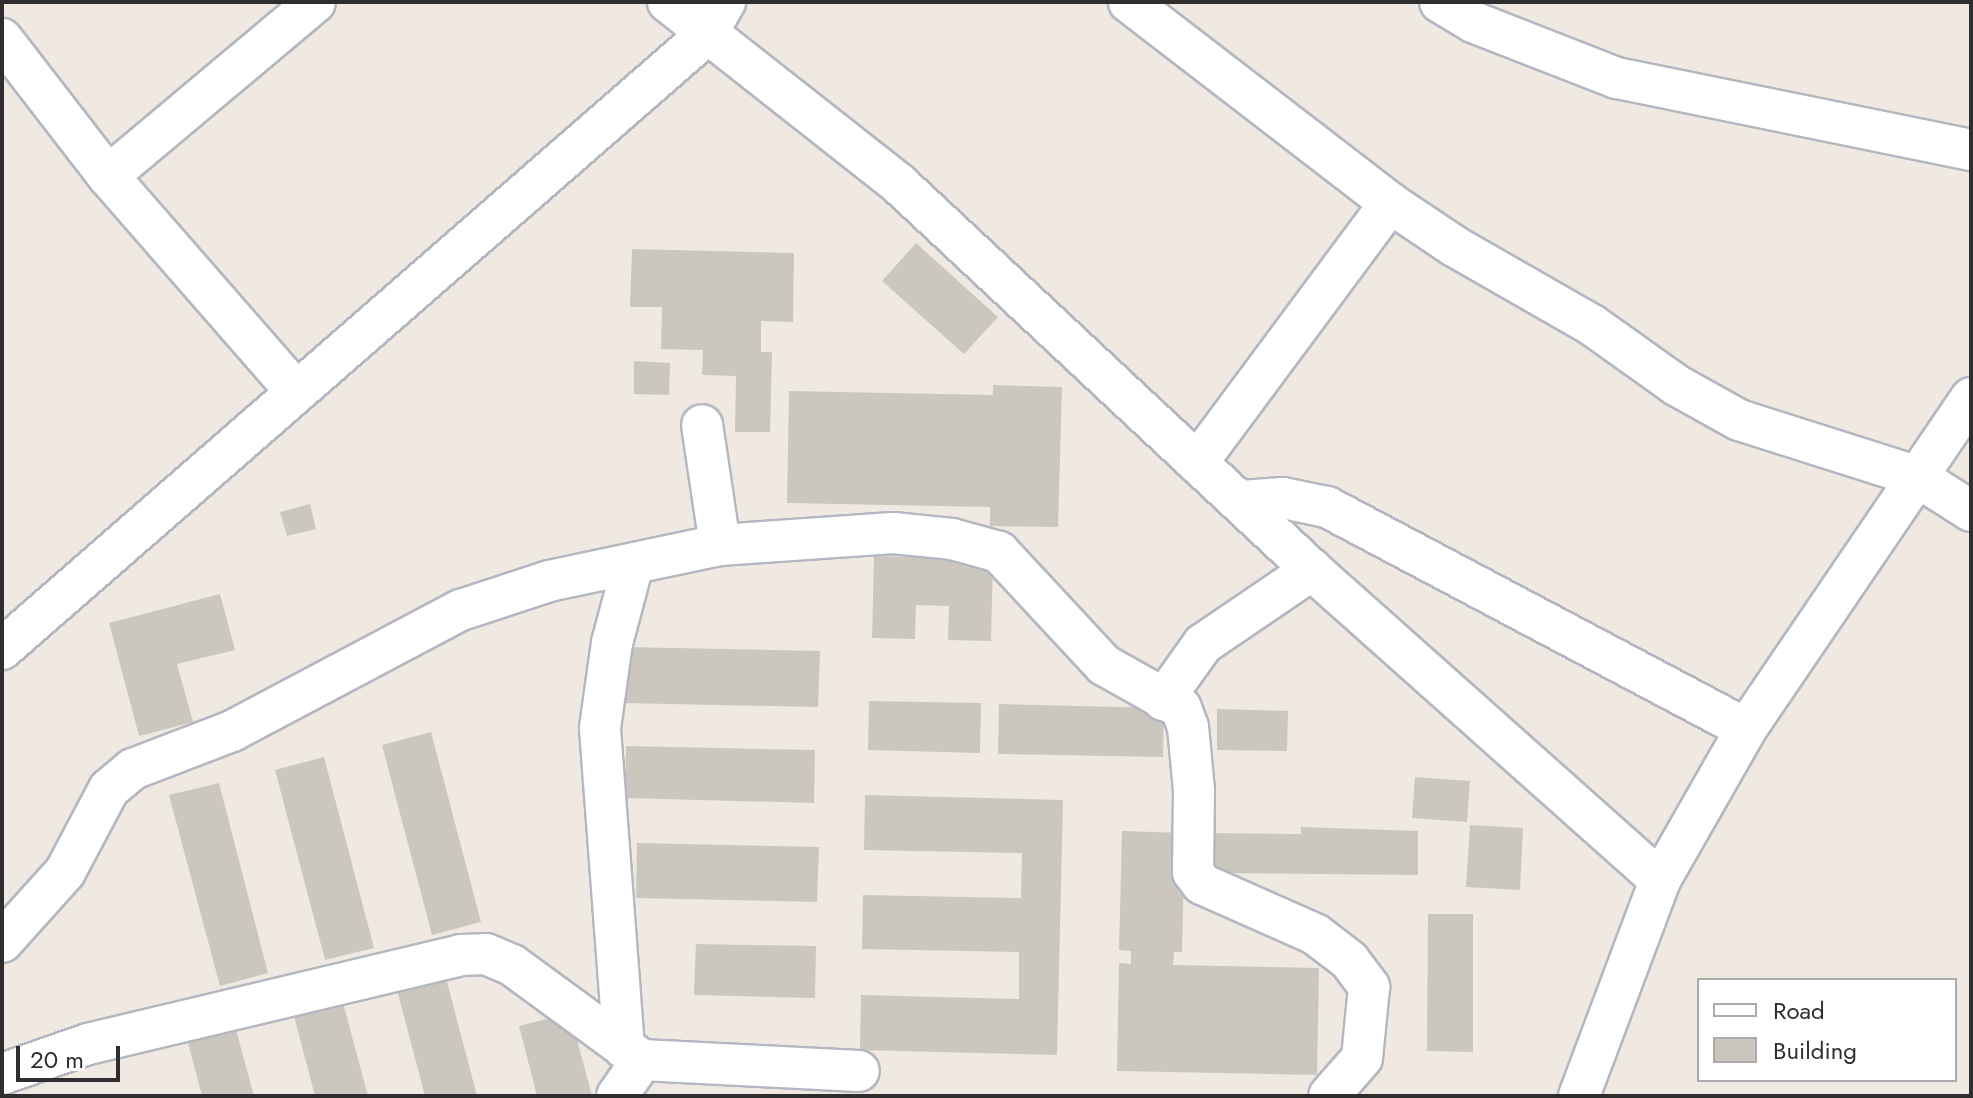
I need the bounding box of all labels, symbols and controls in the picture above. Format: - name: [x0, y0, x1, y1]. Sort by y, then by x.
- legend: [1697, 978, 1957, 1082]
- text: Road: [1773, 993, 1825, 1028]
- scale bar: [20, 1030, 124, 1080]
- text: Building: [1773, 1033, 1857, 1068]
- text: 20 m: [30, 1042, 84, 1077]

